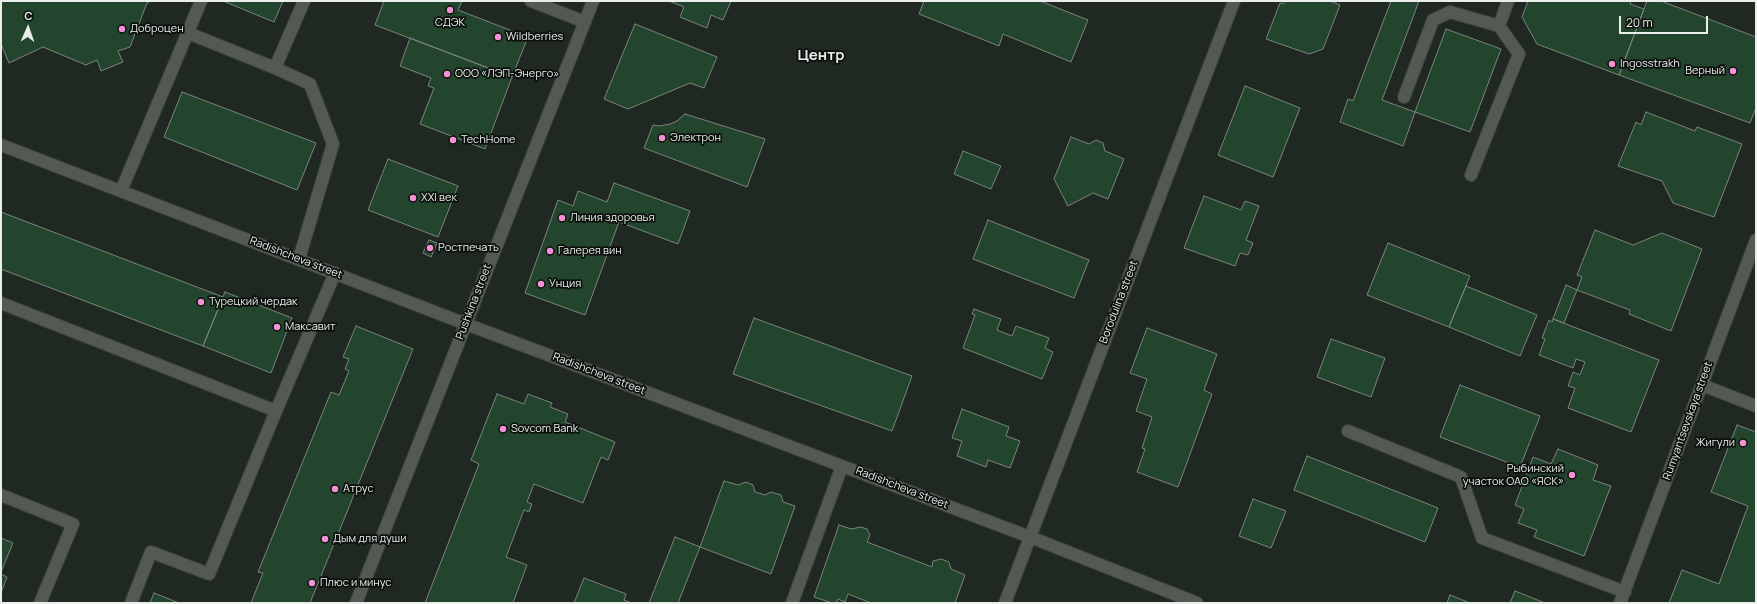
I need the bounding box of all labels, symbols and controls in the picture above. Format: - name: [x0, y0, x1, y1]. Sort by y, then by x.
- marker: СДЭК: [445, 5, 455, 15]
- north arrow: [8, 8, 48, 48]
- text: С: [24, 8, 33, 23]
- scale bar: [1621, 8, 1710, 34]
- text: 20 m: [1626, 14, 1653, 31]
- place label: СДЭК: [435, 16, 465, 30]
- place label: Доброцен: [130, 22, 184, 36]
- marker: Доброцен: [117, 24, 127, 34]
- place label: Wildberries: [506, 30, 563, 44]
- marker: Wildberries: [493, 32, 503, 42]
- district label: Центр: [798, 47, 844, 65]
- place label: Ingosstrakh: [1620, 57, 1680, 71]
- marker: Ingosstrakh: [1607, 59, 1617, 69]
- place label: Верный: [1685, 64, 1725, 78]
- marker: Верный: [1728, 66, 1738, 76]
- place label: ООО «ЛЭП-Энерго»: [455, 67, 559, 81]
- marker: ООО «ЛЭП-Энерго»: [442, 69, 452, 79]
- place label: Электрон: [670, 131, 721, 145]
- place label: TechHome: [461, 133, 515, 147]
- marker: Электрон: [657, 133, 667, 143]
- marker: TechHome: [448, 135, 458, 145]
- place label: XXI век: [421, 191, 457, 205]
- marker: XXI век: [408, 193, 418, 203]
- place label: Линия здоровья: [570, 211, 655, 225]
- marker: Линия здоровья: [557, 213, 567, 223]
- street label: Radishcheva street: [248, 234, 344, 282]
- place label: Ростпечать: [438, 241, 499, 255]
- marker: Ростпечать: [425, 243, 435, 253]
- place label: Галерея вин: [558, 244, 622, 258]
- marker: Галерея вин: [545, 246, 555, 256]
- street label: Borodulina street: [1097, 259, 1141, 345]
- street label: Pushkina street: [454, 262, 494, 342]
- place label: Унция: [549, 277, 581, 291]
- marker: Унция: [536, 279, 546, 289]
- place label: Турецкий чердак: [209, 295, 298, 309]
- marker: Турецкий чердак: [196, 297, 206, 307]
- place label: Максавит: [285, 320, 336, 334]
- marker: Максавит: [272, 322, 282, 332]
- street label: Radishcheva street: [551, 350, 647, 398]
- street label: Rumyantsevskaya street: [1660, 360, 1716, 482]
- place label: Sovcom Bank: [511, 422, 578, 436]
- marker: Sovcom Bank: [498, 424, 508, 434]
- place label: Жигули: [1696, 436, 1735, 450]
- marker: Жигули: [1738, 438, 1748, 448]
- place label: Рыбинский участок ОАО «ЯСК»: [1463, 462, 1564, 488]
- street label: Radishcheva street: [854, 464, 950, 512]
- marker: Рыбинский участок ОАО «ЯСК»: [1567, 470, 1577, 480]
- place label: Атрус: [343, 482, 374, 496]
- marker: Атрус: [330, 484, 340, 494]
- place label: Дым для души: [333, 532, 406, 546]
- marker: Дым для души: [320, 534, 330, 544]
- place label: Плюс и минус: [320, 576, 391, 590]
- marker: Плюс и минус: [307, 578, 317, 588]

